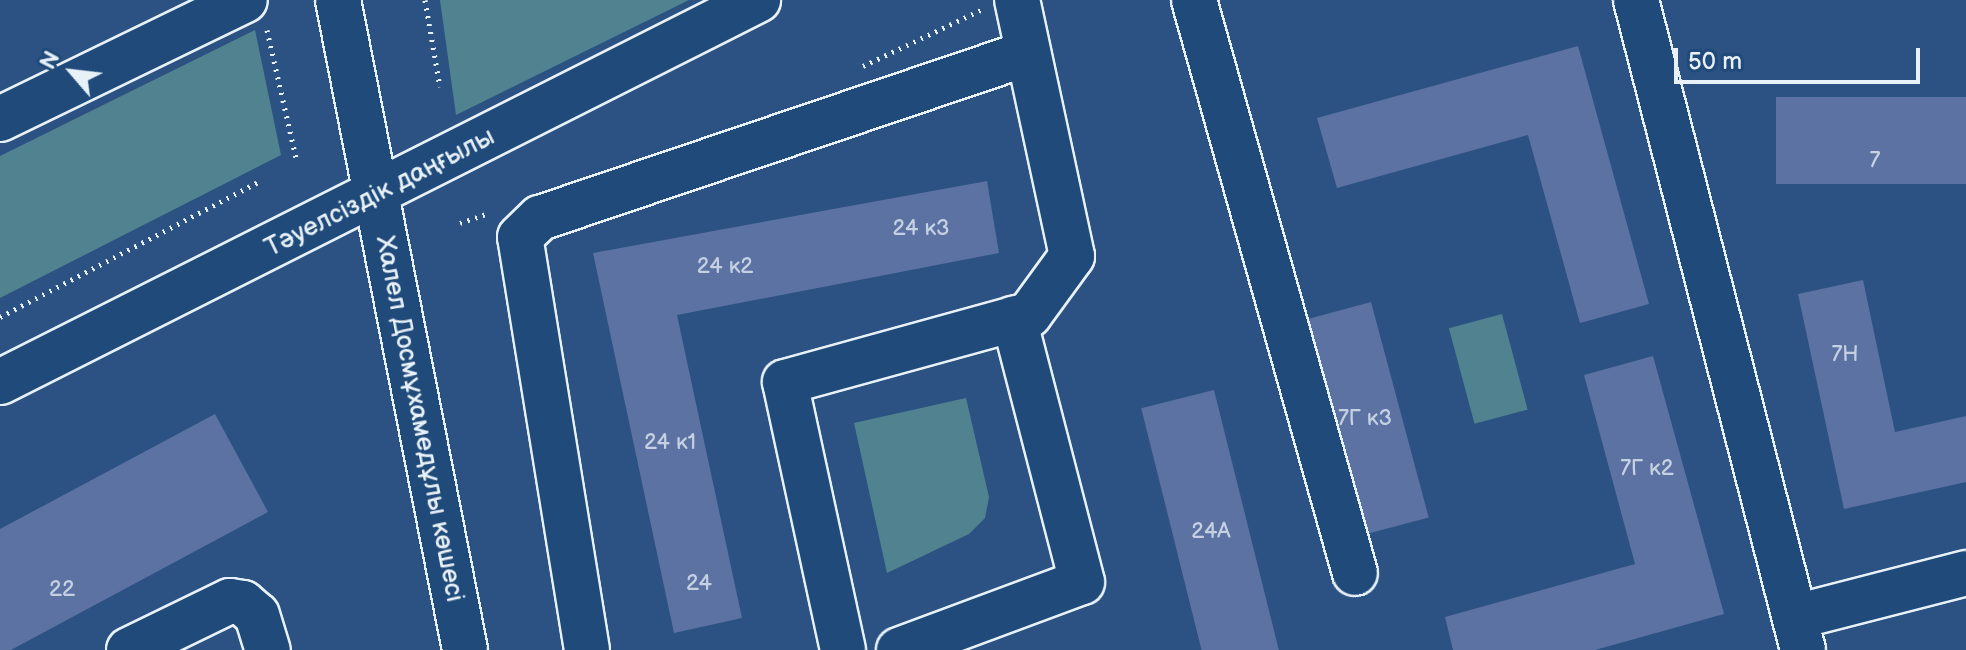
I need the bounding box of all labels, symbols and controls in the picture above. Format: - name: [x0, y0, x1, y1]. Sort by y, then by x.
- north arrow: [32, 32, 112, 112]
- scale bar: [1678, 32, 1924, 82]
- text: N: [35, 47, 66, 74]
- text: 50 m: [1688, 47, 1742, 76]
- street label: Тәуелсіздік даңғылы: [260, 122, 500, 264]
- house number: 7: [1870, 148, 1880, 174]
- house number: 24 к3: [892, 216, 950, 242]
- street label: Халел Досмұхамедұлы көшесі: [368, 233, 470, 605]
- house number: 24 к2: [697, 254, 753, 280]
- house number: 7Н: [1831, 342, 1859, 368]
- house number: 7Г к3: [1338, 406, 1392, 432]
- house number: 24 к1: [644, 430, 696, 456]
- house number: 7Г к2: [1620, 456, 1674, 482]
- house number: 24А: [1191, 519, 1231, 545]
- house number: 24: [686, 571, 712, 597]
- house number: 22: [49, 577, 75, 603]

